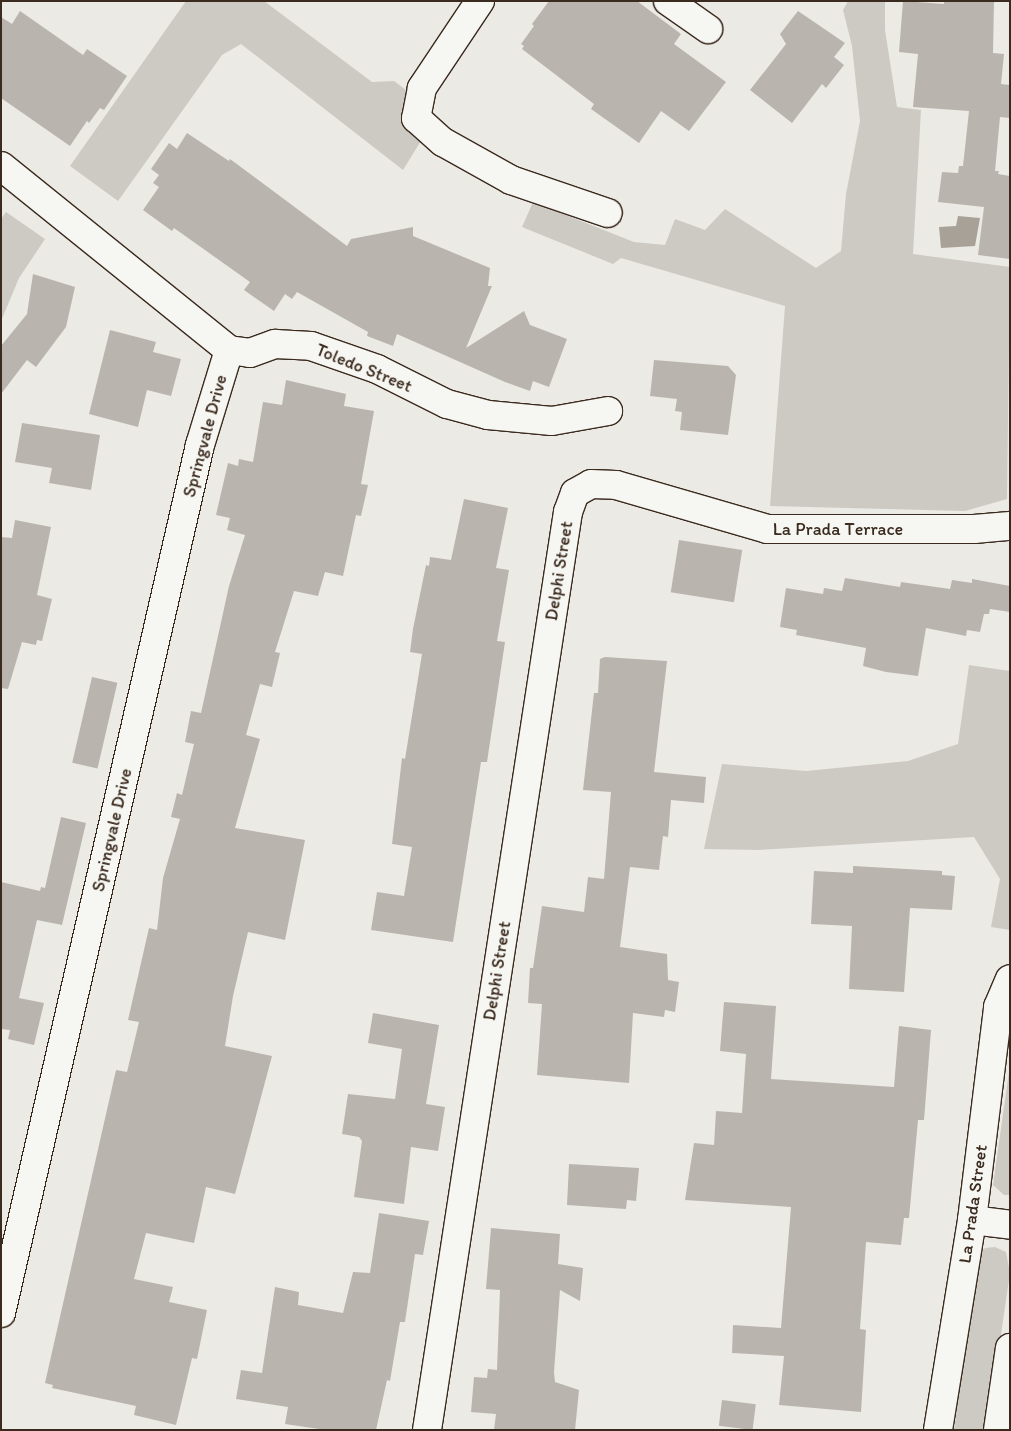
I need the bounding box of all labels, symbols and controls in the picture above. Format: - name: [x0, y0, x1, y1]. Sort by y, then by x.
- street label: Toledo Street: [313, 339, 415, 397]
- street label: Springvale Drive: [178, 372, 232, 500]
- street label: La Prada Terrace: [774, 518, 902, 540]
- street label: Delphi Street: [540, 520, 578, 622]
- street label: Springvale Drive: [87, 766, 137, 894]
- street label: Delphi Street: [478, 920, 516, 1022]
- street label: La Prada Street: [954, 1143, 992, 1265]

